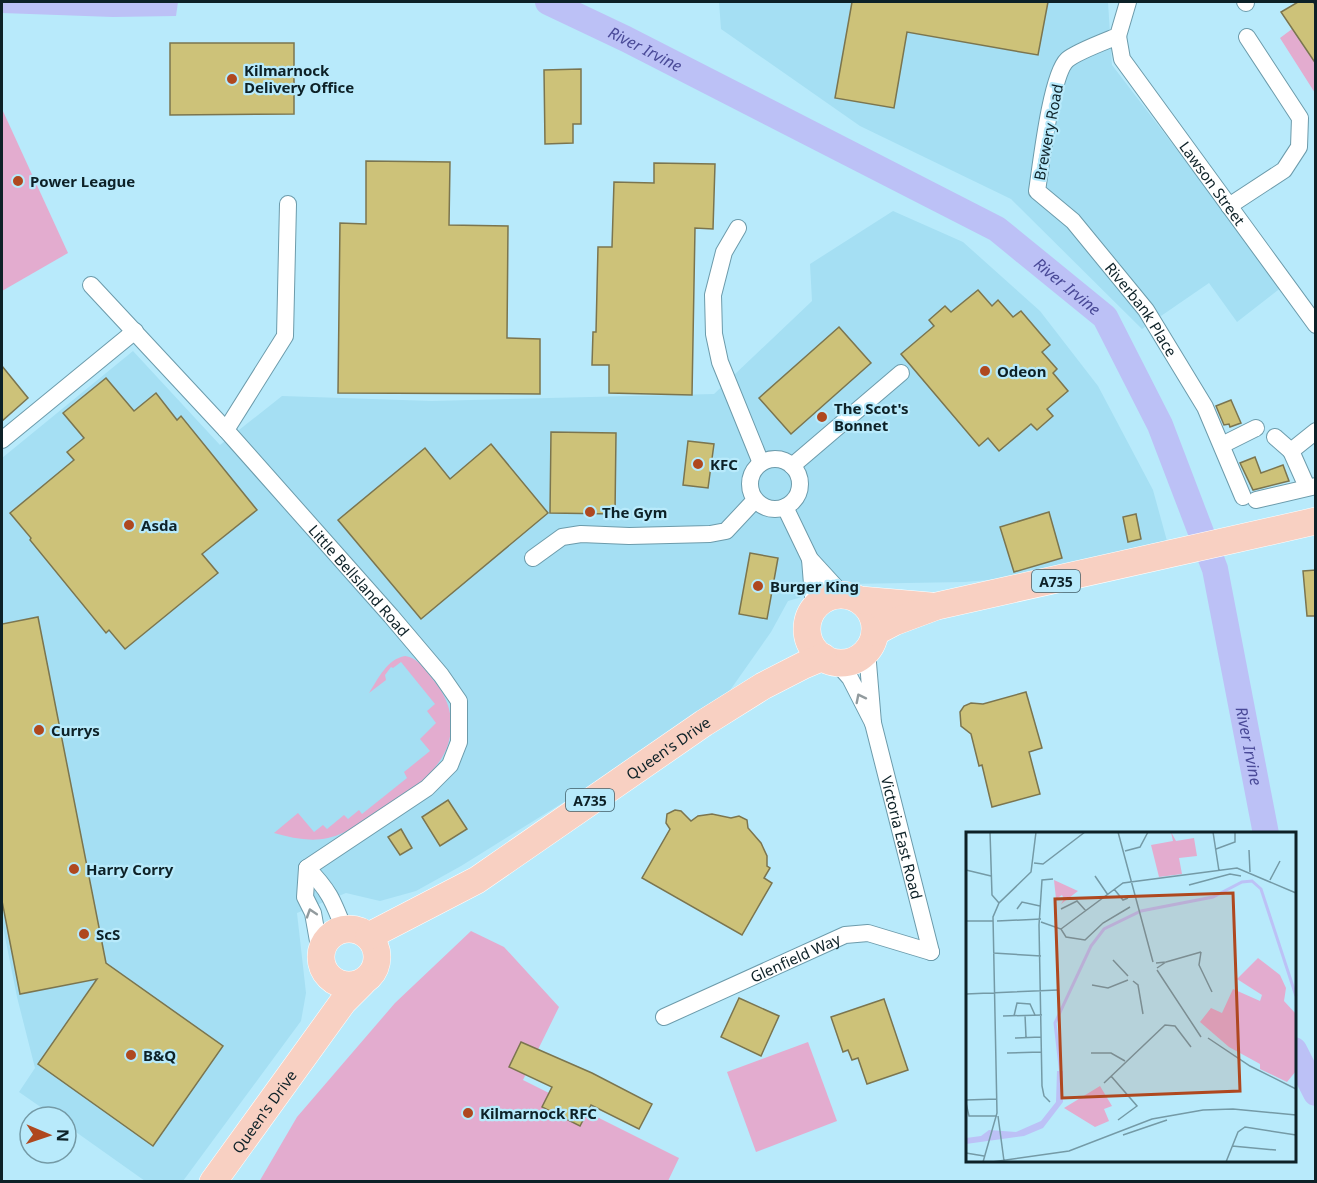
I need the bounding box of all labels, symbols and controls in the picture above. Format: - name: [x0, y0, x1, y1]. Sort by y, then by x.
- water label: River Irvine: [605, 21, 686, 77]
- place label: Kilmarnock Delivery Office: [244, 60, 354, 97]
- marker: Kilmarnock Delivery Office: [225, 72, 239, 86]
- street label: Brewery Road: [1029, 82, 1067, 182]
- street label: Lawson Street: [1175, 137, 1250, 230]
- place label: Power League: [30, 171, 135, 191]
- marker: Power League: [11, 174, 25, 188]
- water label: River Irvine: [1030, 253, 1105, 320]
- street label: Riverbank Place: [1101, 258, 1182, 360]
- place label: Odeon: [997, 361, 1046, 381]
- marker: Odeon: [978, 364, 992, 378]
- place label: The Scot's Bonnet: [834, 398, 909, 435]
- marker: The Scot's Bonnet: [815, 410, 829, 424]
- place label: KFC: [710, 454, 738, 474]
- marker: KFC: [691, 457, 705, 471]
- place label: The Gym: [602, 502, 667, 522]
- marker: The Gym: [583, 505, 597, 519]
- place label: Asda: [141, 515, 177, 535]
- marker: Asda: [122, 518, 136, 532]
- street label: Little Bellsland Road: [304, 520, 414, 641]
- road number: A735: [1032, 570, 1080, 592]
- place label: Burger King: [770, 576, 859, 596]
- marker: Burger King: [751, 579, 765, 593]
- one-way arrow: [856, 694, 868, 705]
- water label: River Irvine: [1231, 705, 1267, 787]
- street label: Queen's Drive: [622, 712, 714, 784]
- place label: Currys: [51, 720, 100, 740]
- marker: Currys: [32, 723, 46, 737]
- street label: Victoria East Road: [877, 774, 927, 901]
- road number: A735: [566, 789, 614, 811]
- inset map: [966, 832, 1296, 1162]
- place label: Harry Corry: [86, 859, 174, 879]
- marker: Harry Corry: [67, 862, 81, 876]
- one-way arrow: [306, 908, 318, 919]
- place label: ScS: [96, 924, 120, 944]
- marker: ScS: [77, 927, 91, 941]
- street label: Glenfield Way: [747, 928, 844, 987]
- place label: B&Q: [143, 1045, 176, 1065]
- marker: B&Q: [124, 1048, 138, 1062]
- street label: Queen's Drive: [227, 1066, 301, 1157]
- place label: Kilmarnock RFC: [480, 1103, 597, 1123]
- north arrow: [18, 1105, 78, 1165]
- marker: Kilmarnock RFC: [461, 1106, 475, 1120]
- text: N: [52, 1129, 74, 1142]

